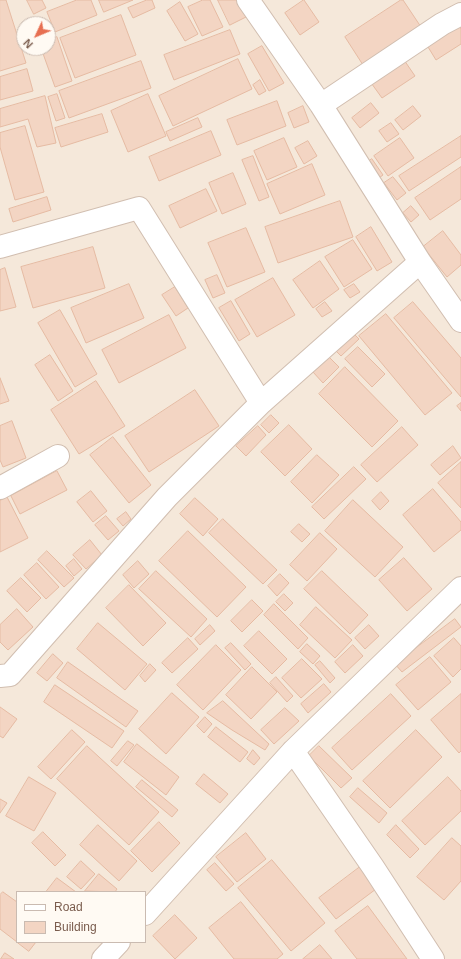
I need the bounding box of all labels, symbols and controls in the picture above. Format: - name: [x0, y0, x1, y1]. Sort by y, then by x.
- north arrow: [16, 16, 56, 56]
- text: N: [21, 37, 35, 51]
- legend: [16, 891, 146, 943]
- text: Road: [54, 900, 83, 914]
- text: Building: [54, 920, 97, 934]

